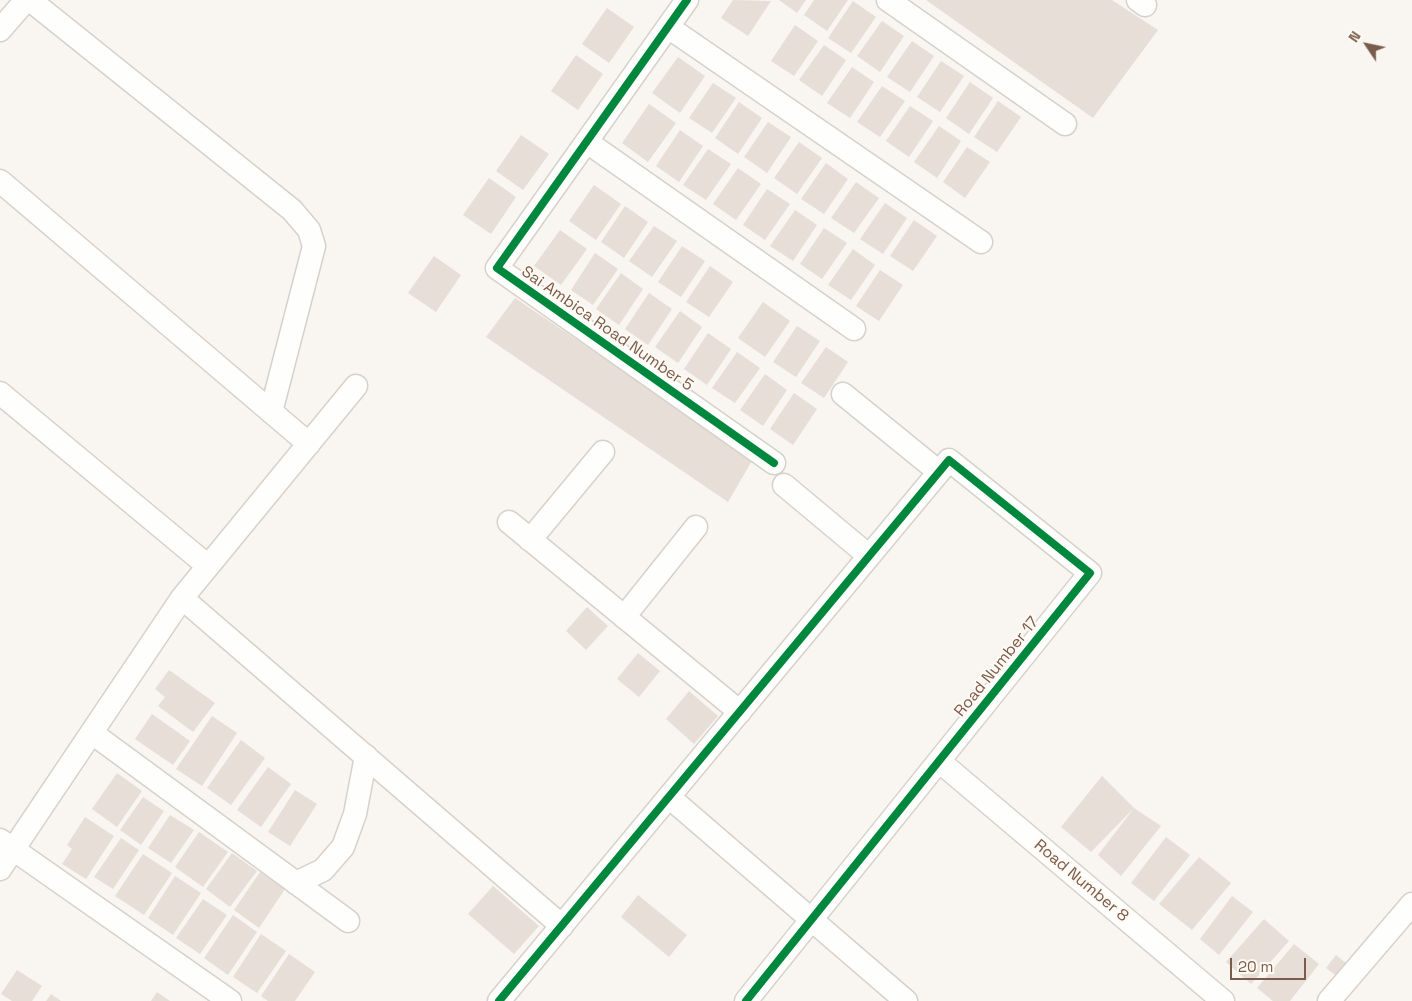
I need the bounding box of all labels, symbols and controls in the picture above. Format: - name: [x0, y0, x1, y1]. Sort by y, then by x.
- north arrow: [1342, 20, 1392, 70]
- text: N: [1344, 28, 1365, 46]
- street label: Sai Ambica Road Number 5: [518, 262, 696, 396]
- street label: Road Number 17: [951, 613, 1043, 721]
- street label: Road Number 8: [1030, 836, 1132, 926]
- scale bar: [1232, 948, 1308, 980]
- text: 20 m: [1238, 957, 1273, 976]

